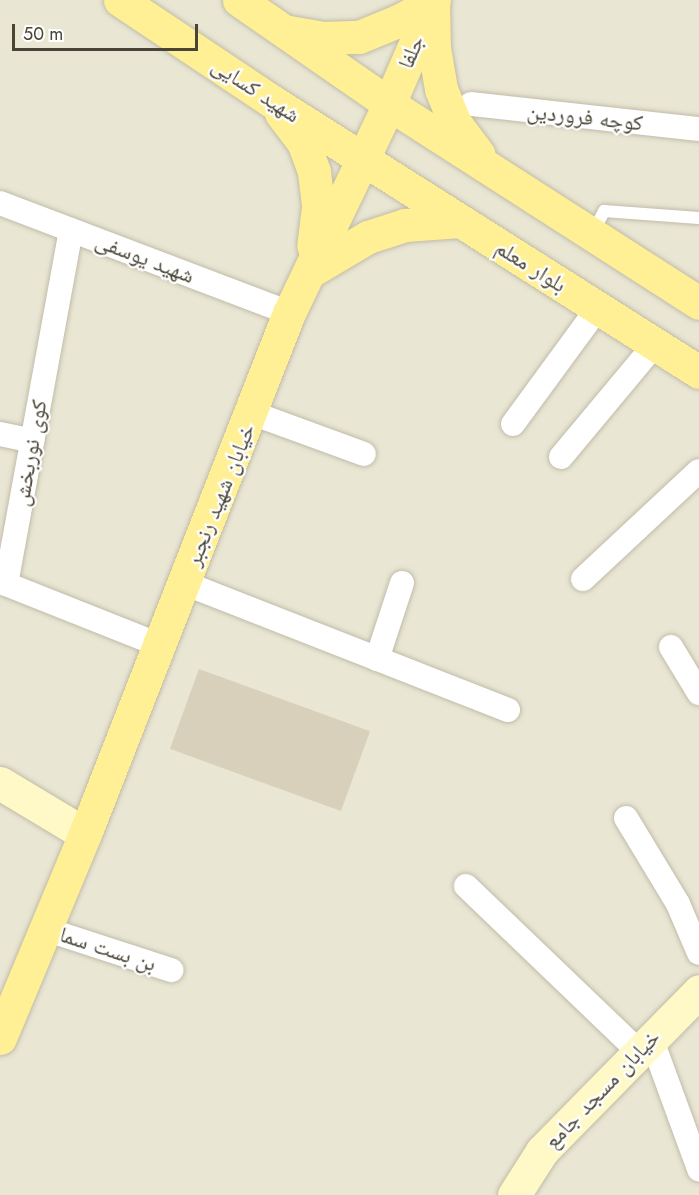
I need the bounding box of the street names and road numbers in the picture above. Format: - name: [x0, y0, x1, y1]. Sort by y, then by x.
- street label: جلفا: [392, 31, 430, 73]
- street label: شهید کسایی: [207, 52, 305, 128]
- street label: کوچه فروردین: [526, 98, 644, 136]
- street label: شهید یوسفی: [92, 227, 198, 289]
- street label: بلوار معلم: [491, 234, 571, 298]
- street label: کوی نوربخش: [8, 398, 52, 508]
- street label: خیابان شهید رنجبر: [179, 420, 261, 570]
- street label: بن بست سما: [56, 921, 160, 977]
- street label: خیابان مسجد جامع: [539, 1024, 665, 1154]

